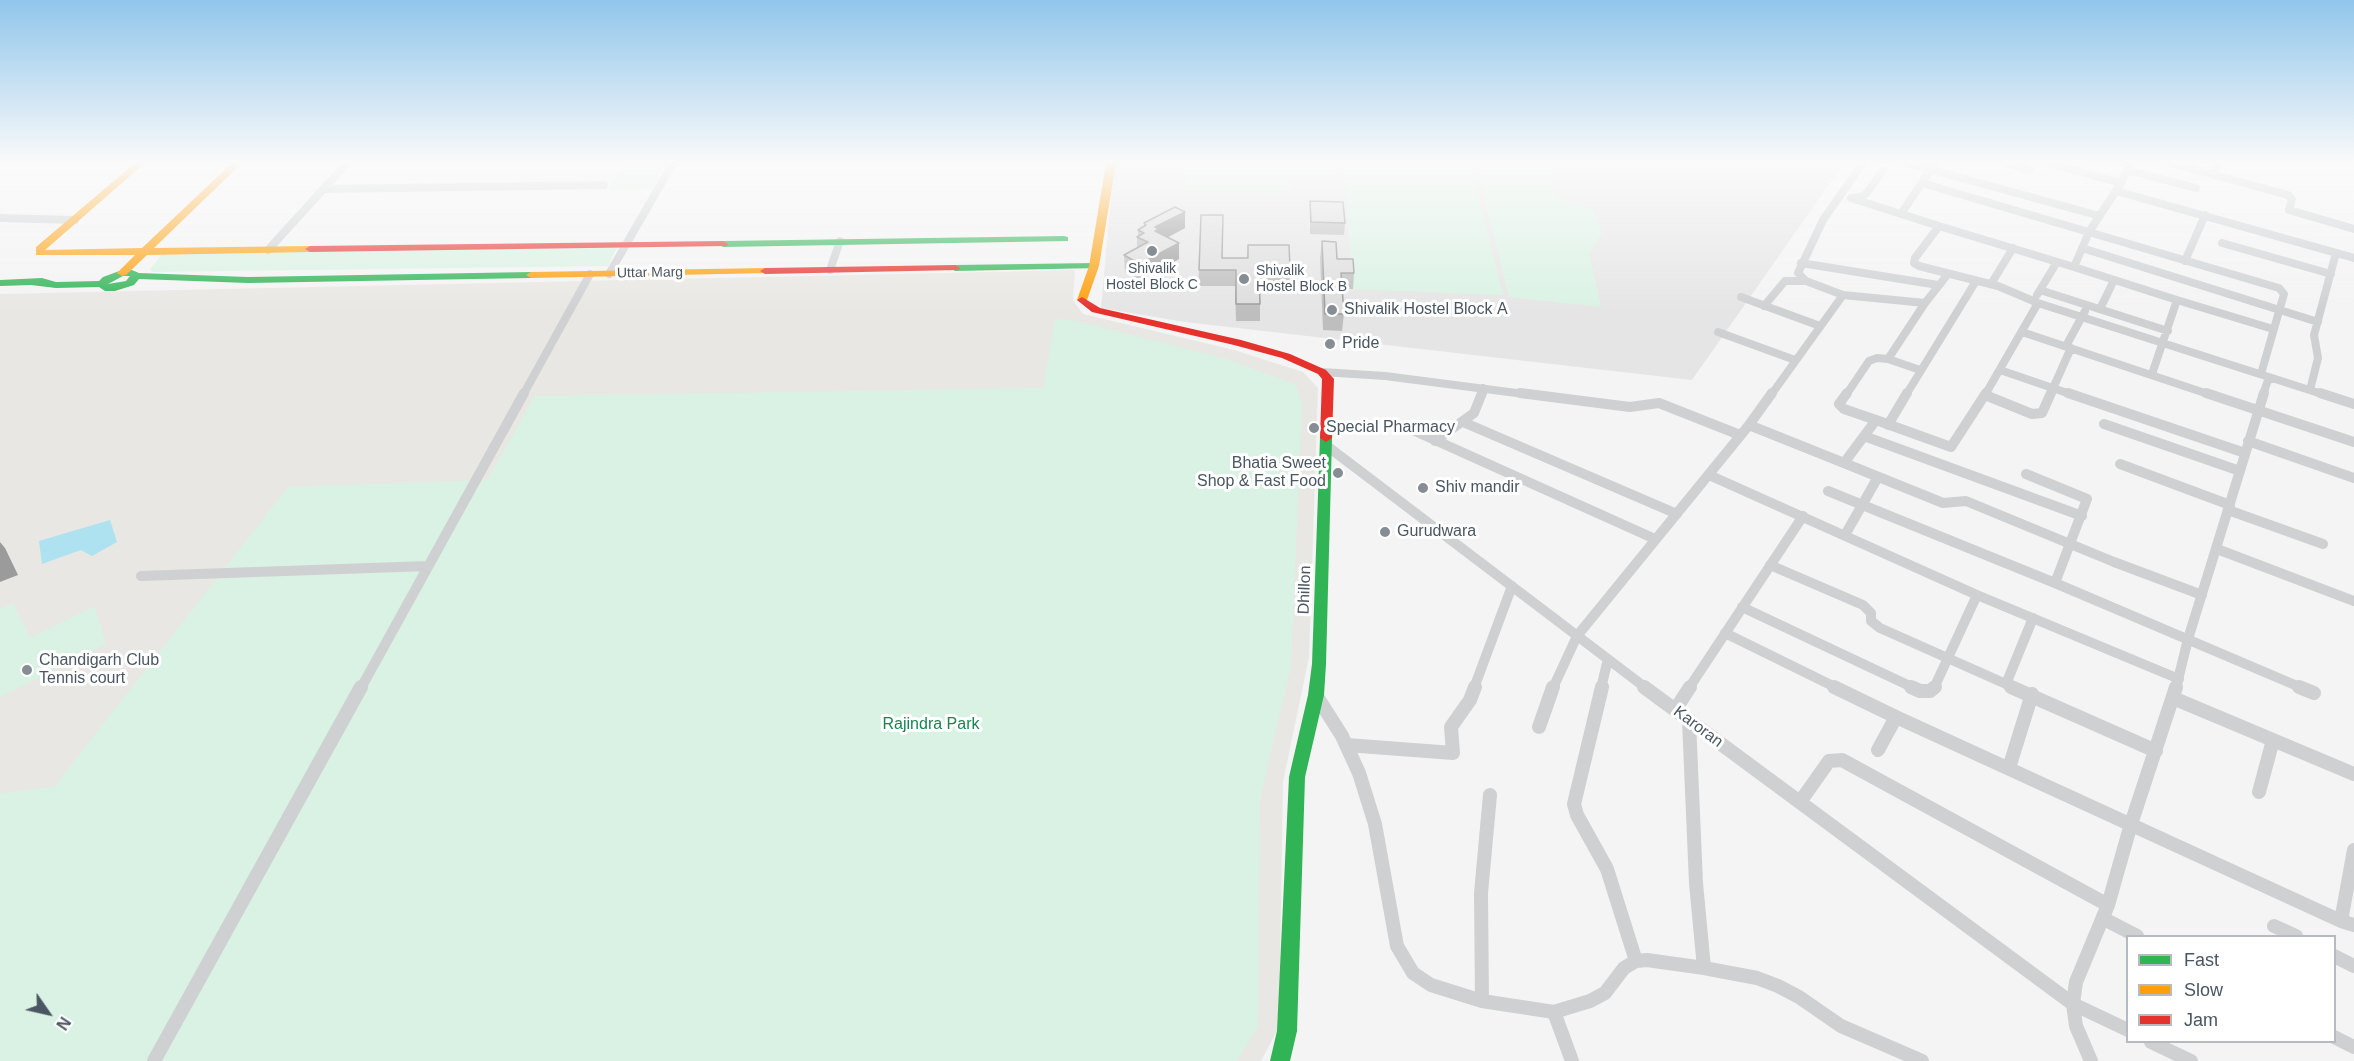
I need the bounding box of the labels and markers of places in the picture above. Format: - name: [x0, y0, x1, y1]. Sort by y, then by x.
- marker: Shivalik Hostel Block C: [1145, 244, 1159, 258]
- place label: Shivalik Hostel Block C: [1106, 261, 1198, 294]
- place label: Shivalik Hostel Block B: [1256, 263, 1347, 296]
- marker: Shivalik Hostel Block B: [1237, 272, 1251, 286]
- place label: Shivalik Hostel Block A: [1344, 300, 1508, 320]
- marker: Shivalik Hostel Block A: [1325, 303, 1339, 317]
- place label: Pride: [1342, 334, 1379, 354]
- marker: Pride: [1323, 337, 1337, 351]
- place label: Special Pharmacy: [1326, 418, 1455, 438]
- marker: Special Pharmacy: [1307, 421, 1321, 435]
- place label: Bhatia Sweet Shop & Fast Food: [1197, 454, 1326, 492]
- marker: Bhatia Sweet Shop & Fast Food: [1331, 466, 1345, 480]
- place label: Shiv mandir: [1435, 478, 1519, 498]
- marker: Shiv mandir: [1416, 481, 1430, 495]
- place label: Gurudwara: [1397, 522, 1476, 542]
- marker: Gurudwara: [1378, 525, 1392, 539]
- place label: Chandigarh Club Tennis court: [39, 651, 159, 689]
- marker: Chandigarh Club Tennis court: [20, 663, 34, 677]

